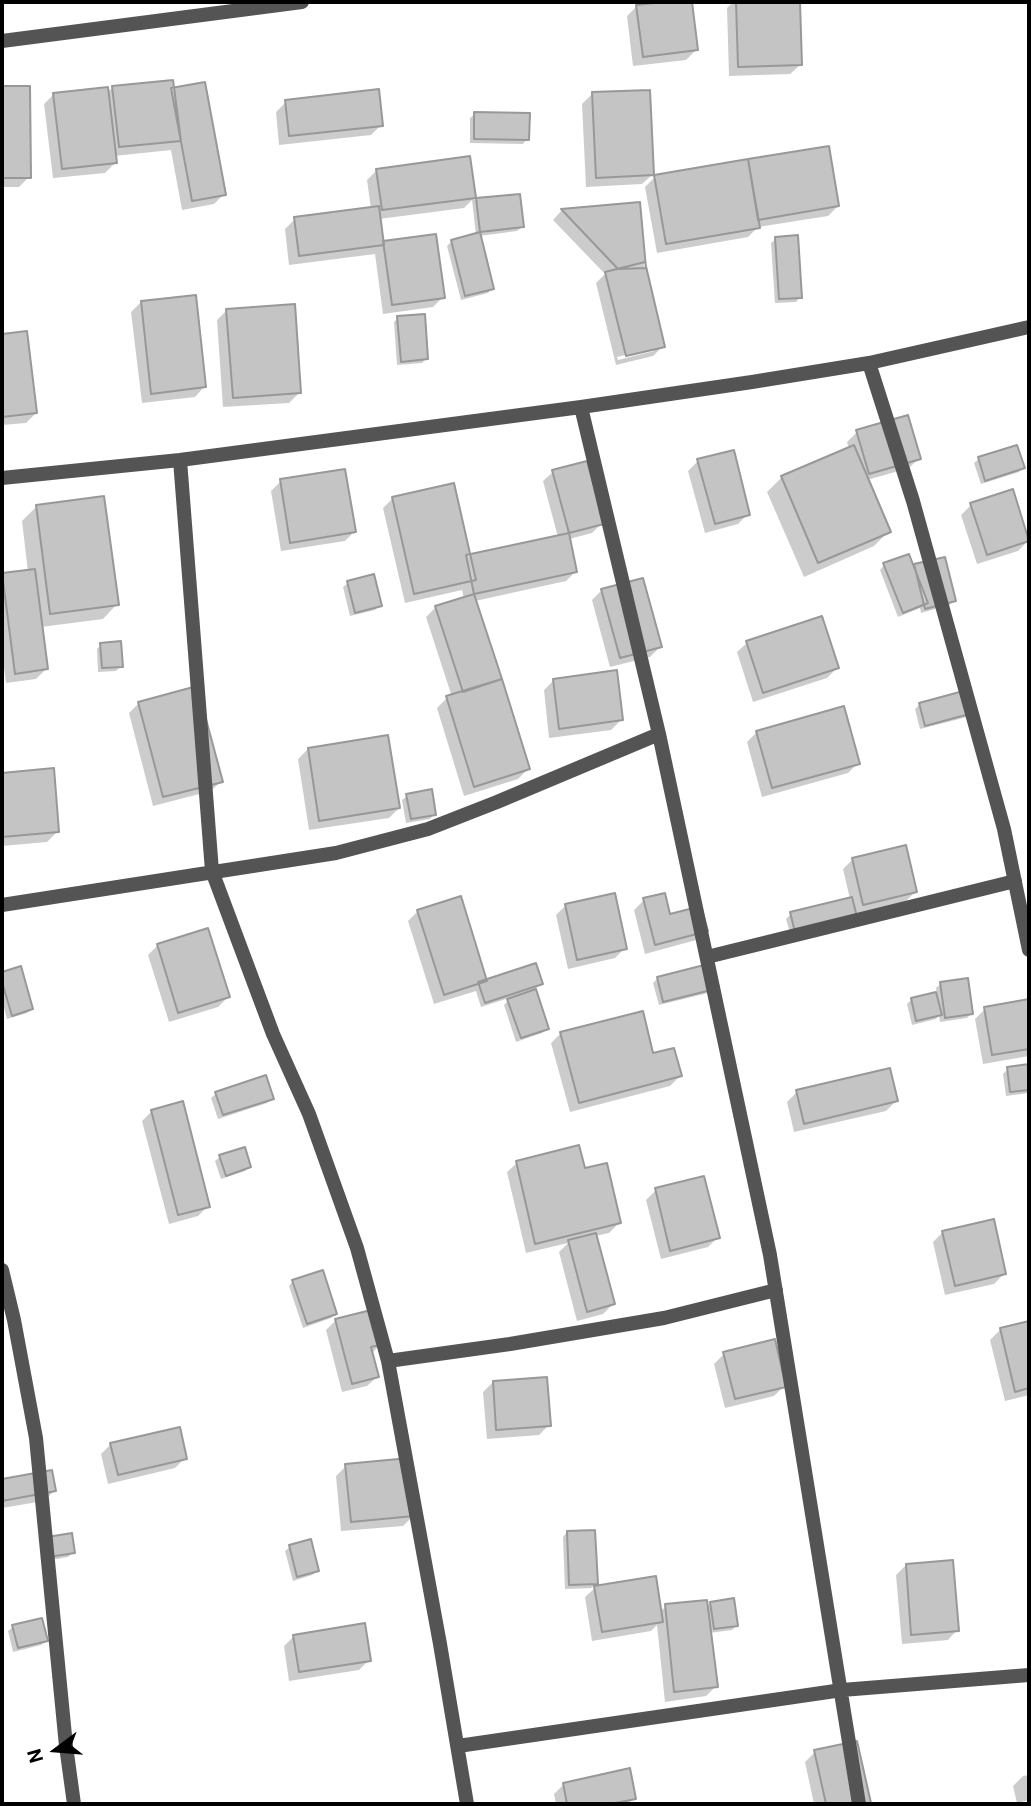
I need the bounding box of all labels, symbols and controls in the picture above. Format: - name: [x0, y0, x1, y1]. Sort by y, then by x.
- north arrow: [21, 1715, 91, 1785]
- text: N: [22, 1746, 48, 1766]

